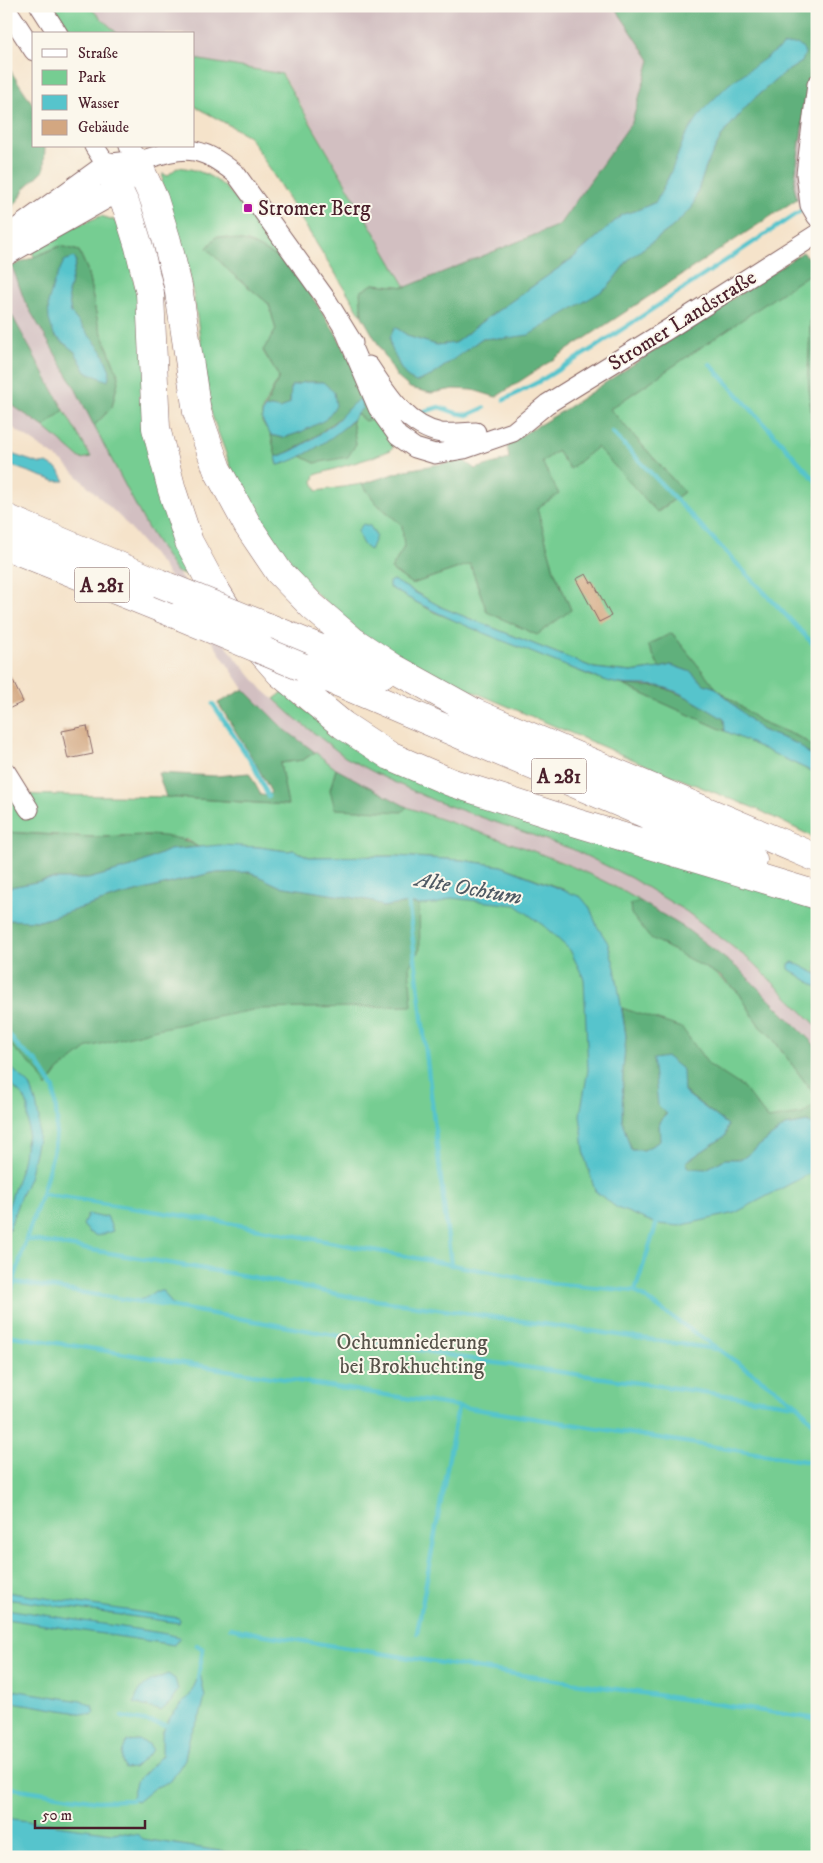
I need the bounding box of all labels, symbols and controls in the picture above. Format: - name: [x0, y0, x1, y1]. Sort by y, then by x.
- legend: [32, 32, 195, 148]
- text: Straße: [78, 44, 118, 63]
- text: Park: [78, 68, 107, 87]
- text: Wasser: [77, 94, 119, 113]
- text: Gebäude: [78, 118, 129, 137]
- place label: Stromer Berg: [258, 196, 371, 222]
- marker: Stromer Berg: [242, 202, 254, 214]
- street label: Stromer Landstraße: [604, 265, 762, 377]
- road number: A 281: [74, 568, 130, 602]
- road number: A 281: [532, 758, 586, 794]
- water label: Alte Ochtum: [411, 865, 524, 911]
- park label: Ochtumniederung bei Brokhuchting: [337, 1330, 488, 1380]
- scale bar: [35, 1798, 145, 1830]
- text: 50 m: [42, 1806, 72, 1825]

